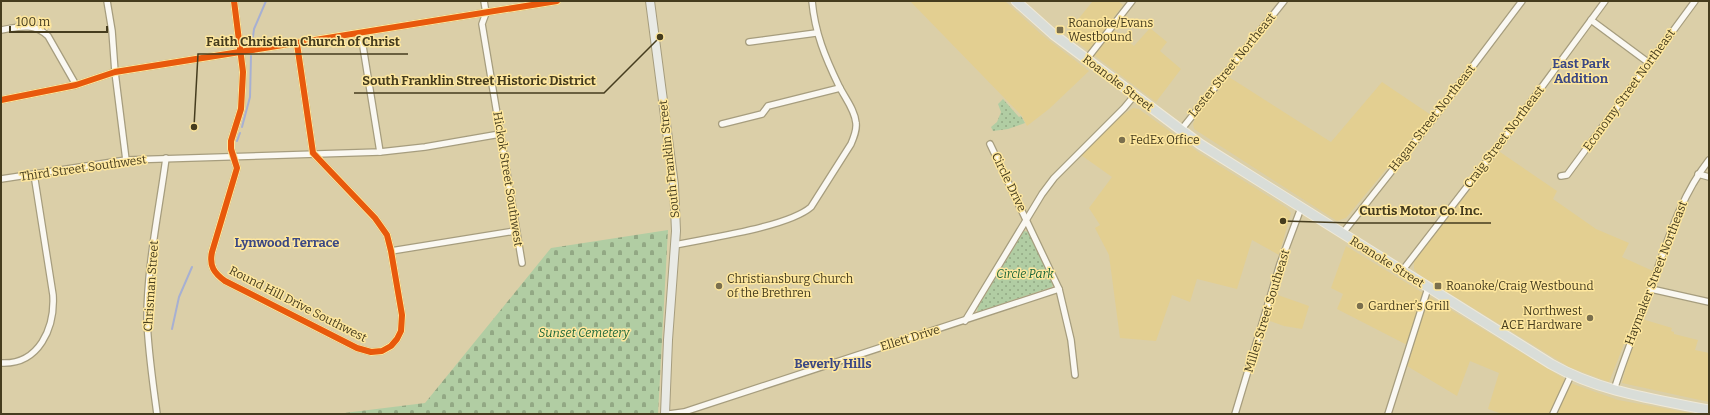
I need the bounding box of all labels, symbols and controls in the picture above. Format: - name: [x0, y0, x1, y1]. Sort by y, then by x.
- scale bar: [10, 8, 107, 34]
- street label: Lester Street Northeast: [1186, 10, 1279, 120]
- text: 100 m: [16, 15, 51, 29]
- place label: Roanoke/Evans Westbound: [1068, 16, 1153, 44]
- marker: Roanoke/Evans Westbound: [1055, 25, 1065, 35]
- street label: Economy Street Northeast: [1580, 26, 1678, 154]
- callout: Faith Christian Church of Christ: [198, 29, 408, 54]
- text: Faith Christian Church of Christ: [206, 34, 400, 49]
- street label: Roanoke Street: [1080, 52, 1157, 115]
- district label: East Park Addition: [1552, 56, 1610, 86]
- street label: Hagan Street Northeast: [1386, 61, 1478, 174]
- callout: South Franklin Street Historic District: [354, 68, 604, 93]
- text: South Franklin Street Historic District: [362, 73, 596, 88]
- street label: Craig Street Northeast: [1461, 83, 1547, 191]
- street label: South Franklin Street: [656, 99, 682, 219]
- street label: Hickok Street Southwest: [490, 110, 526, 248]
- place label: FedEx Office: [1130, 133, 1200, 147]
- marker: FedEx Office: [1117, 135, 1127, 145]
- street label: Circle Drive: [989, 150, 1029, 214]
- street label: Third Street Southwest: [19, 152, 148, 184]
- callout: Curtis Motor Co. Inc.: [1351, 198, 1491, 223]
- street label: Haymaker Street Northeast: [1622, 198, 1690, 347]
- text: Curtis Motor Co. Inc.: [1359, 203, 1483, 218]
- street label: Roanoke Street: [1347, 234, 1427, 291]
- district label: Lynwood Terrace: [235, 235, 340, 250]
- street label: Chrisman Street: [141, 239, 161, 332]
- street label: Miller Street Southeast: [1242, 247, 1293, 374]
- street label: Round Hill Drive Southwest: [227, 263, 370, 345]
- park label: Circle Park: [996, 267, 1054, 281]
- place label: Christiansburg Church of the Brethren: [727, 272, 854, 300]
- place label: Roanoke/Craig Westbound: [1446, 279, 1594, 293]
- marker: Christiansburg Church of the Brethren: [714, 281, 724, 291]
- marker: Roanoke/Craig Westbound: [1433, 281, 1443, 291]
- place label: Gardner’s Grill: [1368, 299, 1450, 313]
- marker: Gardner’s Grill: [1355, 301, 1365, 311]
- place label: Northwest ACE Hardware: [1501, 304, 1583, 332]
- marker: Northwest ACE Hardware: [1585, 313, 1595, 323]
- street label: Ellett Drive: [879, 322, 941, 354]
- park label: Sunset Cemetery: [539, 326, 630, 340]
- district label: Beverly Hills: [794, 356, 872, 371]

